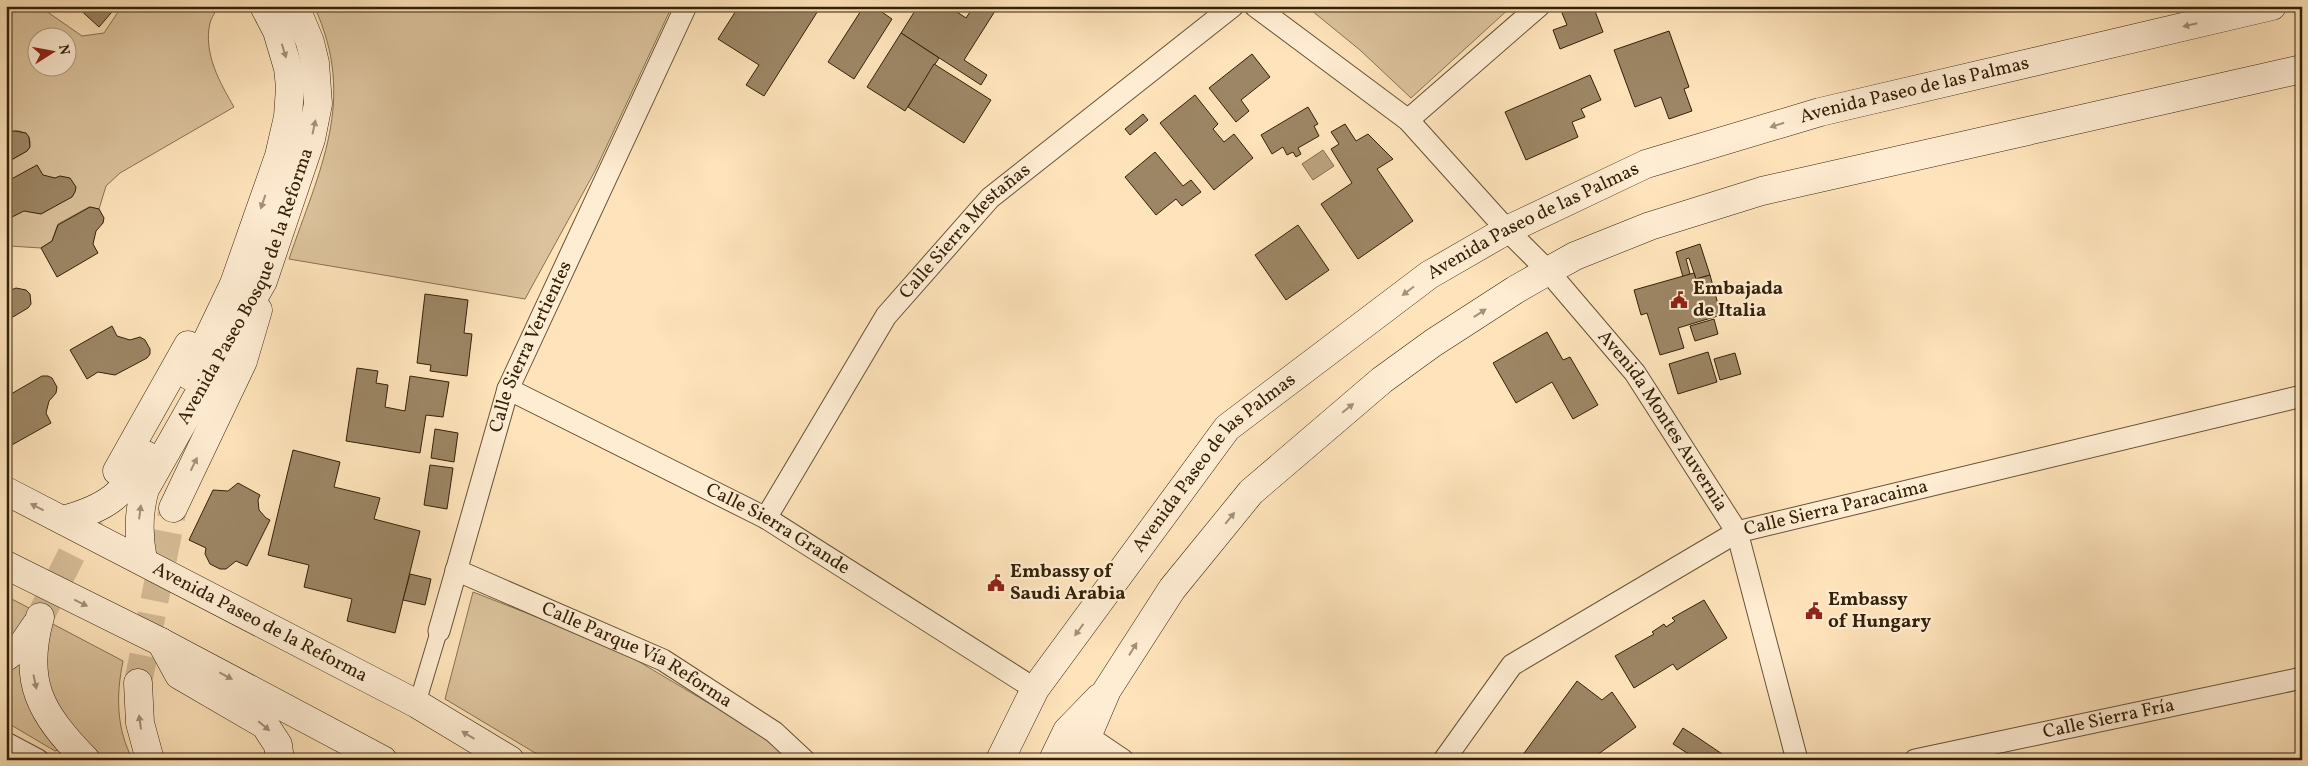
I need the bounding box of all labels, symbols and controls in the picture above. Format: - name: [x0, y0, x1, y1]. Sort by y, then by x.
- one-way arrow: [2183, 21, 2198, 29]
- north arrow: [28, 28, 78, 78]
- text: N: [53, 43, 74, 57]
- one-way arrow: [280, 43, 288, 58]
- street label: Avenida Paseo de las Palmas: [1797, 50, 2032, 130]
- one-way arrow: [310, 120, 318, 135]
- one-way arrow: [1770, 121, 1785, 129]
- street label: Avenida Paseo Bosque de la Reforma: [171, 145, 320, 429]
- street label: Avenida Paseo de las Palmas: [1422, 156, 1643, 286]
- street label: Calle Sierra Mestañas: [893, 158, 1036, 305]
- one-way arrow: [259, 194, 266, 209]
- street label: Calle Sierra Vertientes: [483, 257, 579, 436]
- place label: Embajada de Italia: [1693, 276, 1783, 324]
- one-way arrow: [1402, 285, 1415, 296]
- public building icon: Embajada de Italia: [1669, 290, 1689, 310]
- one-way arrow: [1473, 308, 1487, 318]
- street label: Avenida Montes Auvernia: [1591, 325, 1734, 517]
- street label: Avenida Paseo de las Palmas: [1127, 367, 1301, 558]
- one-way arrow: [1341, 402, 1354, 413]
- one-way arrow: [190, 457, 198, 471]
- street label: Calle Sierra Paracaima: [1741, 473, 1931, 543]
- street label: Calle Sierra Grande: [701, 477, 855, 581]
- one-way arrow: [30, 503, 45, 511]
- one-way arrow: [136, 504, 144, 520]
- one-way arrow: [1224, 512, 1235, 525]
- street label: Avenida Paseo de la Reforma: [148, 556, 372, 689]
- place label: Embassy of Saudi Arabia: [1010, 559, 1126, 607]
- public building icon: Embassy of Saudi Arabia: [986, 573, 1006, 593]
- place label: Embassy of Hungary: [1828, 587, 1931, 635]
- street label: Calle Parque Vía Reforma: [537, 596, 737, 714]
- one-way arrow: [74, 599, 88, 607]
- public building icon: Embassy of Hungary: [1804, 601, 1824, 621]
- one-way arrow: [1073, 623, 1084, 636]
- one-way arrow: [1129, 642, 1138, 655]
- one-way arrow: [218, 672, 233, 680]
- one-way arrow: [31, 674, 39, 689]
- street label: Calle Sierra Fría: [2041, 692, 2177, 746]
- one-way arrow: [136, 713, 144, 729]
- one-way arrow: [258, 720, 271, 731]
- one-way arrow: [462, 730, 475, 739]

